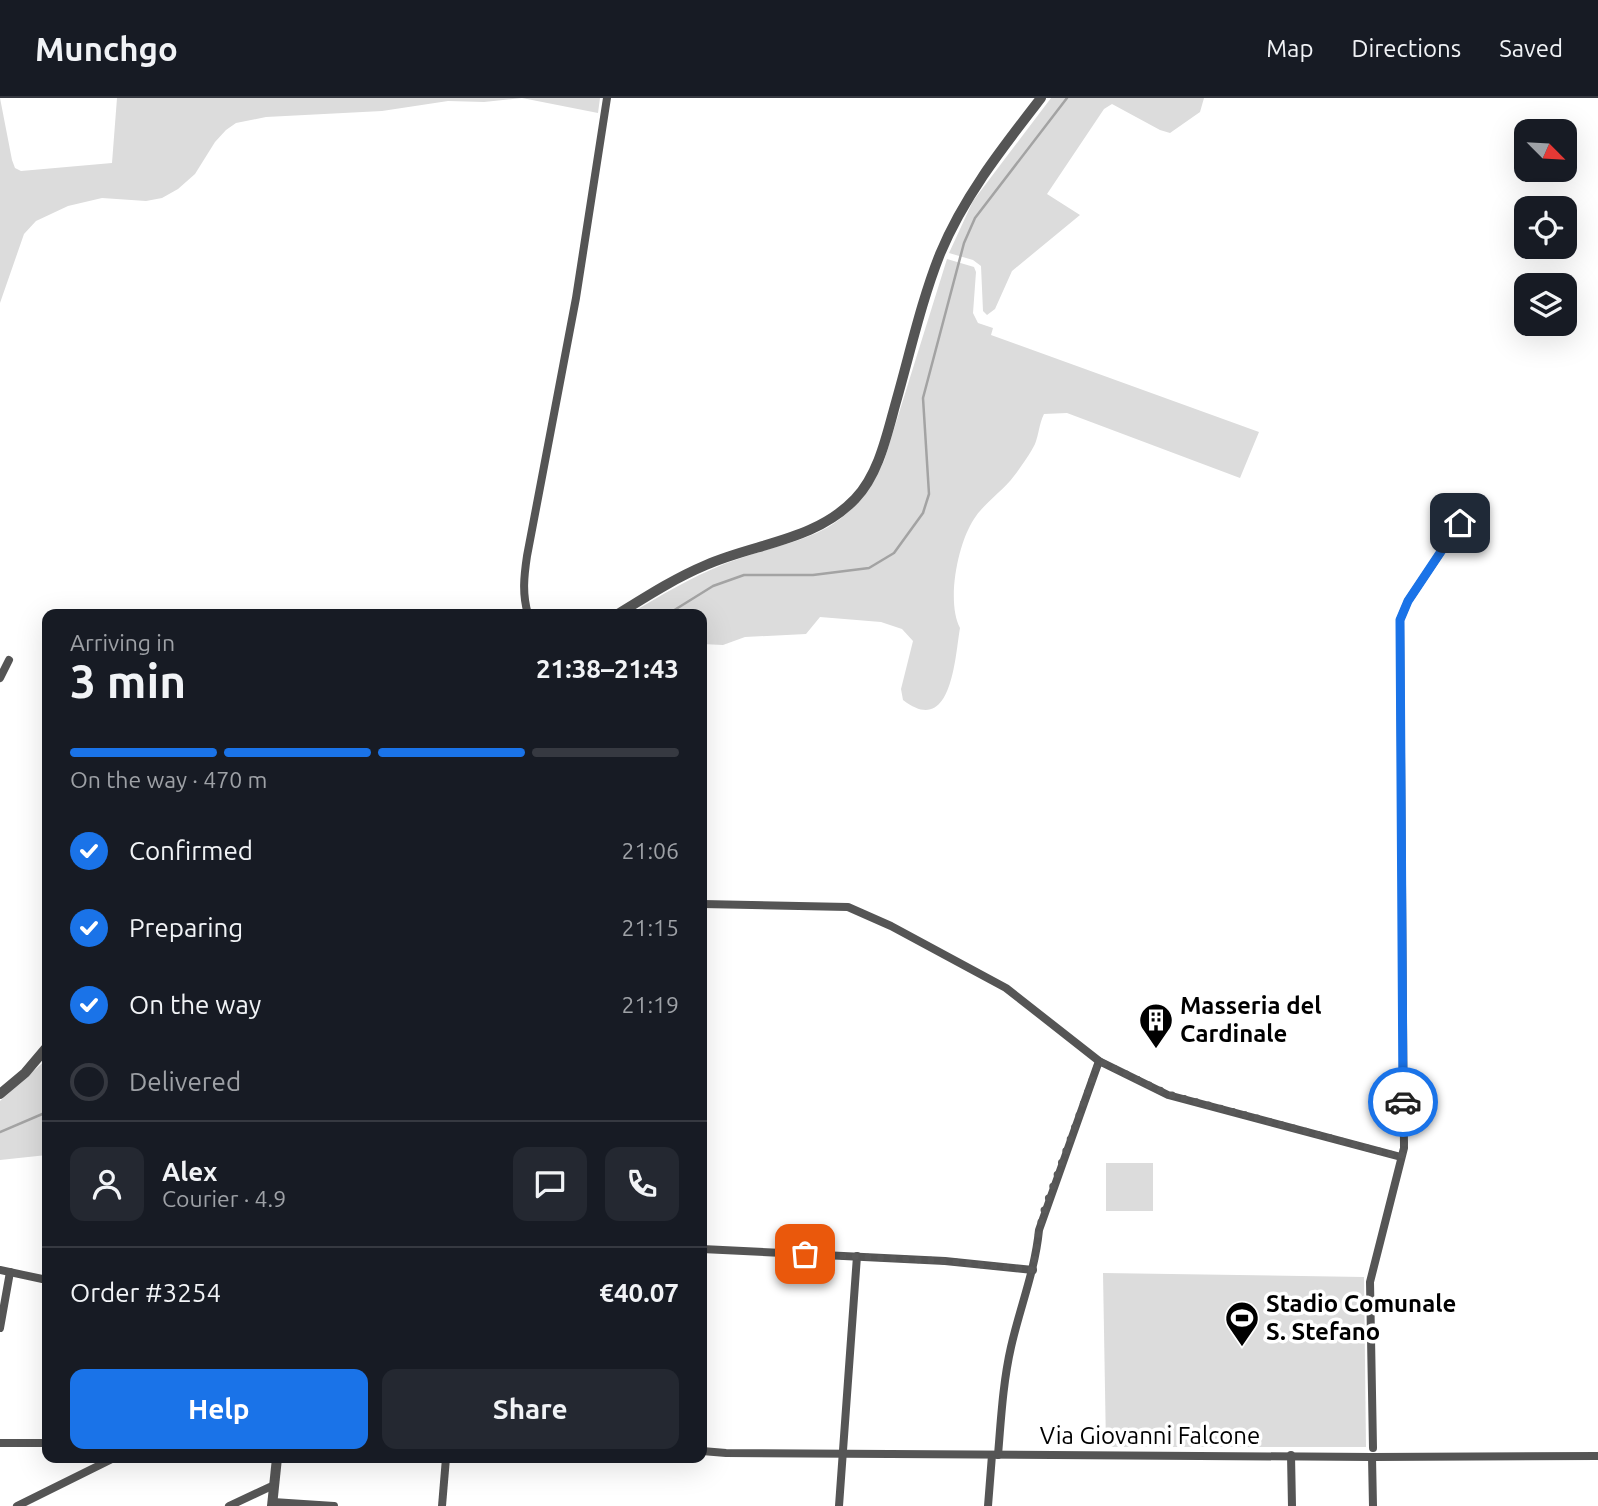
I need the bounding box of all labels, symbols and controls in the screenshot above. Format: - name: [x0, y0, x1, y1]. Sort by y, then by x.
- text: Munchgo: [35, 30, 178, 67]
- text: Map: [1266, 35, 1313, 62]
- text: Directions: [1351, 35, 1461, 62]
- text: Saved: [1499, 35, 1563, 62]
- north arrow: [1514, 119, 1577, 182]
- map controls: [1514, 119, 1577, 336]
- button: locate: [1514, 196, 1577, 259]
- button: layers: [1514, 273, 1577, 336]
- pin: [1430, 493, 1490, 553]
- icon: home: [1441, 504, 1479, 542]
- text: Arriving in: [70, 630, 175, 655]
- text: 21:38–21:43: [536, 654, 679, 683]
- text: 3 min: [70, 655, 186, 707]
- text: On the way · 470 m: [70, 767, 267, 792]
- icon: check: [70, 832, 108, 870]
- text: Confirmed: [129, 836, 253, 865]
- text: 21:06: [621, 838, 679, 863]
- icon: check: [70, 909, 108, 947]
- text: Preparing: [129, 913, 243, 942]
- text: 21:15: [621, 915, 679, 940]
- icon: check: [70, 986, 108, 1024]
- text: On the way: [129, 990, 261, 1019]
- text: 21:19: [621, 992, 679, 1017]
- place label: Masseria del Cardinale: [1180, 992, 1322, 1047]
- building icon: Masseria del Cardinale: [1137, 1001, 1175, 1050]
- text: Delivered: [129, 1067, 241, 1096]
- courier: [1368, 1067, 1438, 1137]
- icon: car: [1384, 1083, 1422, 1121]
- button: person: [70, 1147, 144, 1221]
- button: chat: [513, 1147, 587, 1221]
- button: phone: [605, 1147, 679, 1221]
- text: Alex: [162, 1157, 217, 1186]
- text: Courier · 4.9: [162, 1186, 286, 1211]
- pin: [775, 1224, 835, 1284]
- icon: bag: [786, 1235, 824, 1273]
- text: Order #3254: [70, 1278, 221, 1307]
- text: €40.07: [599, 1278, 679, 1307]
- place label: Stadio Comunale S. Stefano: [1266, 1290, 1456, 1345]
- sports icon: Stadio Comunale S. Stefano: [1223, 1299, 1261, 1348]
- button: Help: [70, 1369, 368, 1449]
- button: Share: [382, 1369, 679, 1449]
- street label: Via Giovanni Falcone: [1040, 1422, 1260, 1449]

